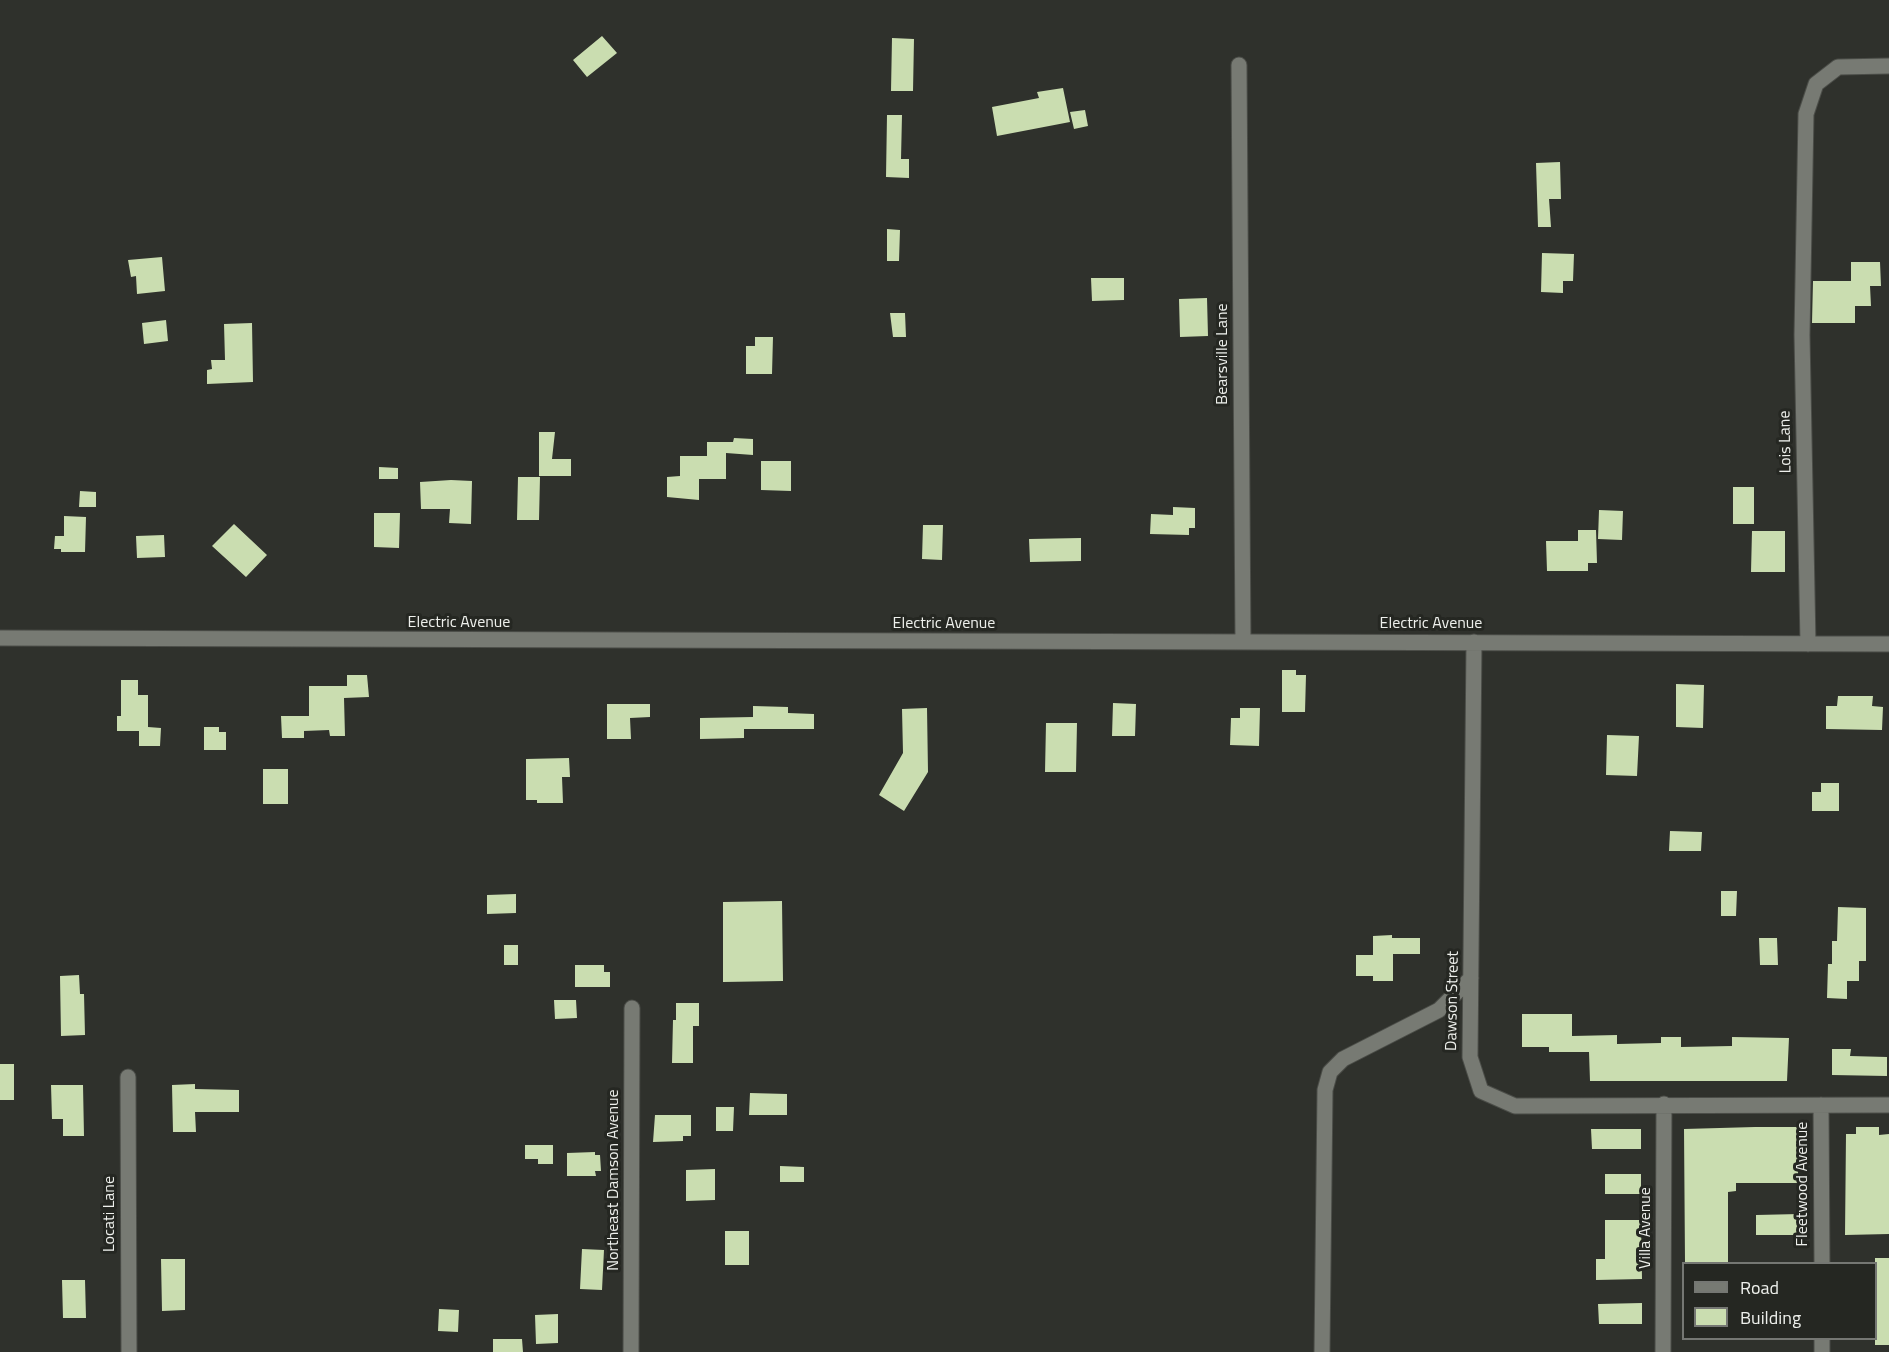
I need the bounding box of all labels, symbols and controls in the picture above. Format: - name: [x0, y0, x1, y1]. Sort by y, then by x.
- street label: Bearsville Lane: [1213, 303, 1233, 405]
- street label: Lois Lane: [1776, 410, 1796, 474]
- street label: Electric Avenue: [408, 613, 510, 633]
- street label: Electric Avenue: [893, 614, 995, 634]
- street label: Electric Avenue: [1380, 614, 1482, 634]
- street label: Dawson Street: [1443, 951, 1463, 1051]
- street label: Northeast Damson Avenue: [604, 1089, 624, 1271]
- street label: Fleetwood Avenue: [1793, 1122, 1813, 1246]
- street label: Locati Lane: [100, 1176, 120, 1252]
- street label: Villa Avenue: [1636, 1187, 1656, 1269]
- legend: [1682, 1262, 1877, 1340]
- text: Road: [1740, 1274, 1779, 1301]
- text: Building: [1740, 1304, 1801, 1331]

